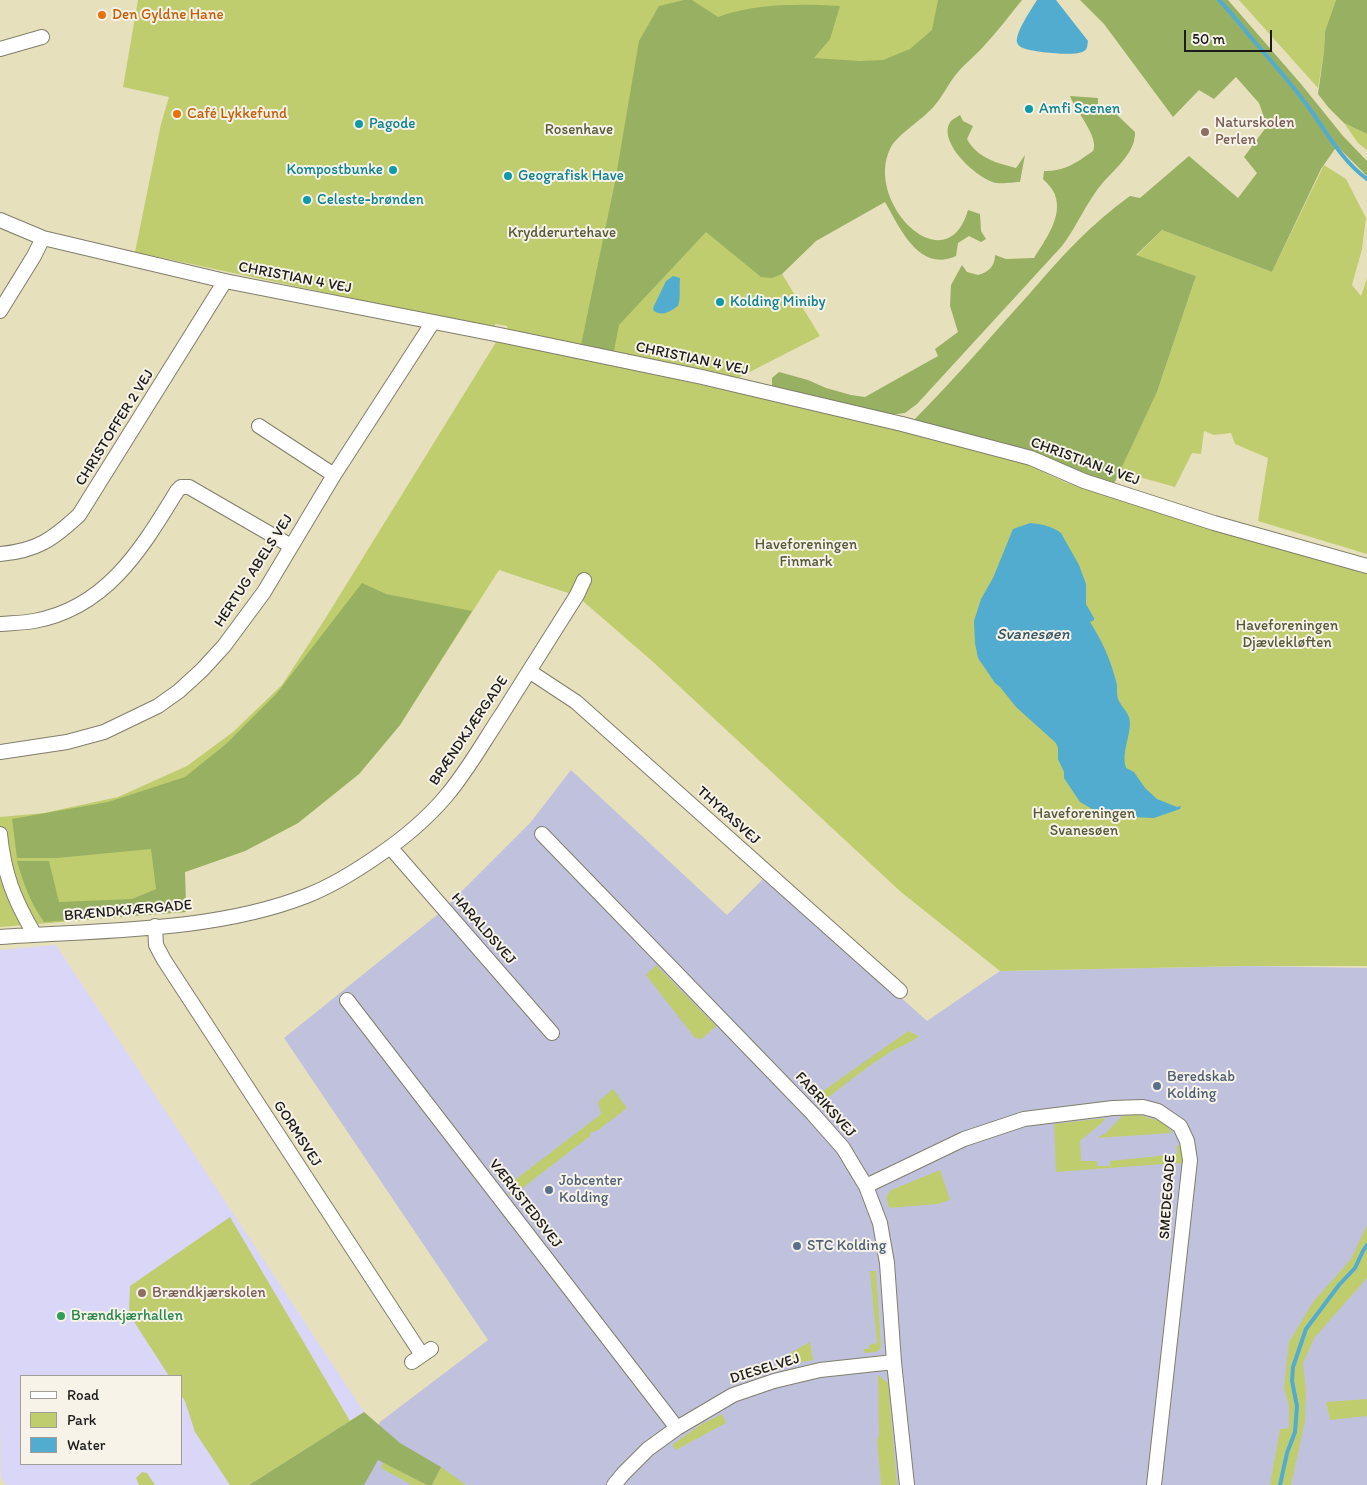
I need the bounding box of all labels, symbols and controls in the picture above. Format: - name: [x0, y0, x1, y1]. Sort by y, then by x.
- place label: Den Gyldne Hane: [112, 6, 224, 24]
- marker: Den Gyldne Hane: [96, 9, 108, 21]
- scale bar: [1187, 20, 1274, 52]
- text: 50 m: [1192, 30, 1225, 48]
- place label: Amfi Scenen: [1039, 100, 1120, 118]
- marker: Amfi Scenen: [1023, 103, 1035, 115]
- place label: Café Lykkefund: [187, 105, 287, 123]
- marker: Café Lykkefund: [171, 108, 183, 120]
- place label: Naturskolen Perlen: [1215, 114, 1294, 149]
- place label: Pagode: [369, 115, 415, 133]
- marker: Pagode: [353, 118, 365, 130]
- park label: Rosenhave: [545, 121, 613, 139]
- marker: Naturskolen Perlen: [1199, 126, 1211, 138]
- place label: Kompostbunke: [286, 161, 383, 179]
- marker: Kompostbunke: [387, 164, 399, 176]
- place label: Geografisk Have: [518, 167, 624, 185]
- marker: Geografisk Have: [502, 170, 514, 182]
- place label: Celeste-brønden: [317, 191, 424, 209]
- marker: Celeste-brønden: [301, 194, 313, 206]
- park label: Krydderurtehave: [508, 224, 616, 242]
- street label: CHRISTIAN 4 VEJ: [237, 258, 353, 298]
- place label: Kolding Miniby: [730, 293, 826, 311]
- marker: Kolding Miniby: [714, 296, 726, 308]
- street label: CHRISTIAN 4 VEJ: [634, 338, 750, 380]
- street label: CHRISTOFFER 2 VEJ: [72, 366, 158, 490]
- street label: CHRISTIAN 4 VEJ: [1028, 434, 1142, 490]
- street label: HERTUG ABELS VEJ: [211, 511, 297, 631]
- park label: Haveforeningen Finmark: [755, 536, 857, 571]
- park label: Haveforeningen Djævlekløften: [1236, 617, 1338, 652]
- water label: Svanesøen: [997, 625, 1069, 645]
- street label: BRÆNDKJÆRGADE: [426, 673, 512, 789]
- street label: THYRASVEJ: [693, 783, 763, 849]
- park label: Haveforeningen Svanesøen: [1033, 805, 1135, 840]
- street label: HARALDSVEJ: [447, 889, 519, 969]
- street label: BRÆNDKJÆRGADE: [63, 896, 193, 926]
- place label: Beredskab Kolding: [1167, 1068, 1235, 1103]
- street label: FABRIKSVEJ: [791, 1069, 859, 1141]
- marker: Beredskab Kolding: [1151, 1080, 1163, 1092]
- street label: GORMSVEJ: [269, 1098, 325, 1170]
- street label: SMEDEGADE: [1156, 1154, 1180, 1240]
- street label: VÆRKSTEDSVEJ: [485, 1156, 565, 1252]
- place label: Jobcenter Kolding: [559, 1172, 622, 1207]
- marker: Jobcenter Kolding: [543, 1184, 555, 1196]
- place label: STC Kolding: [807, 1237, 886, 1255]
- marker: STC Kolding: [791, 1240, 803, 1252]
- place label: Brændkjærskolen: [152, 1284, 266, 1302]
- marker: Brændkjærskolen: [136, 1287, 148, 1299]
- place label: Brændkjærhallen: [71, 1307, 183, 1325]
- marker: Brændkjærhallen: [55, 1310, 67, 1322]
- street label: DIESELVEJ: [728, 1350, 802, 1388]
- legend: [20, 1375, 182, 1465]
- text: Road: [67, 1386, 99, 1404]
- text: Park: [67, 1411, 97, 1429]
- text: Water: [67, 1436, 105, 1454]

